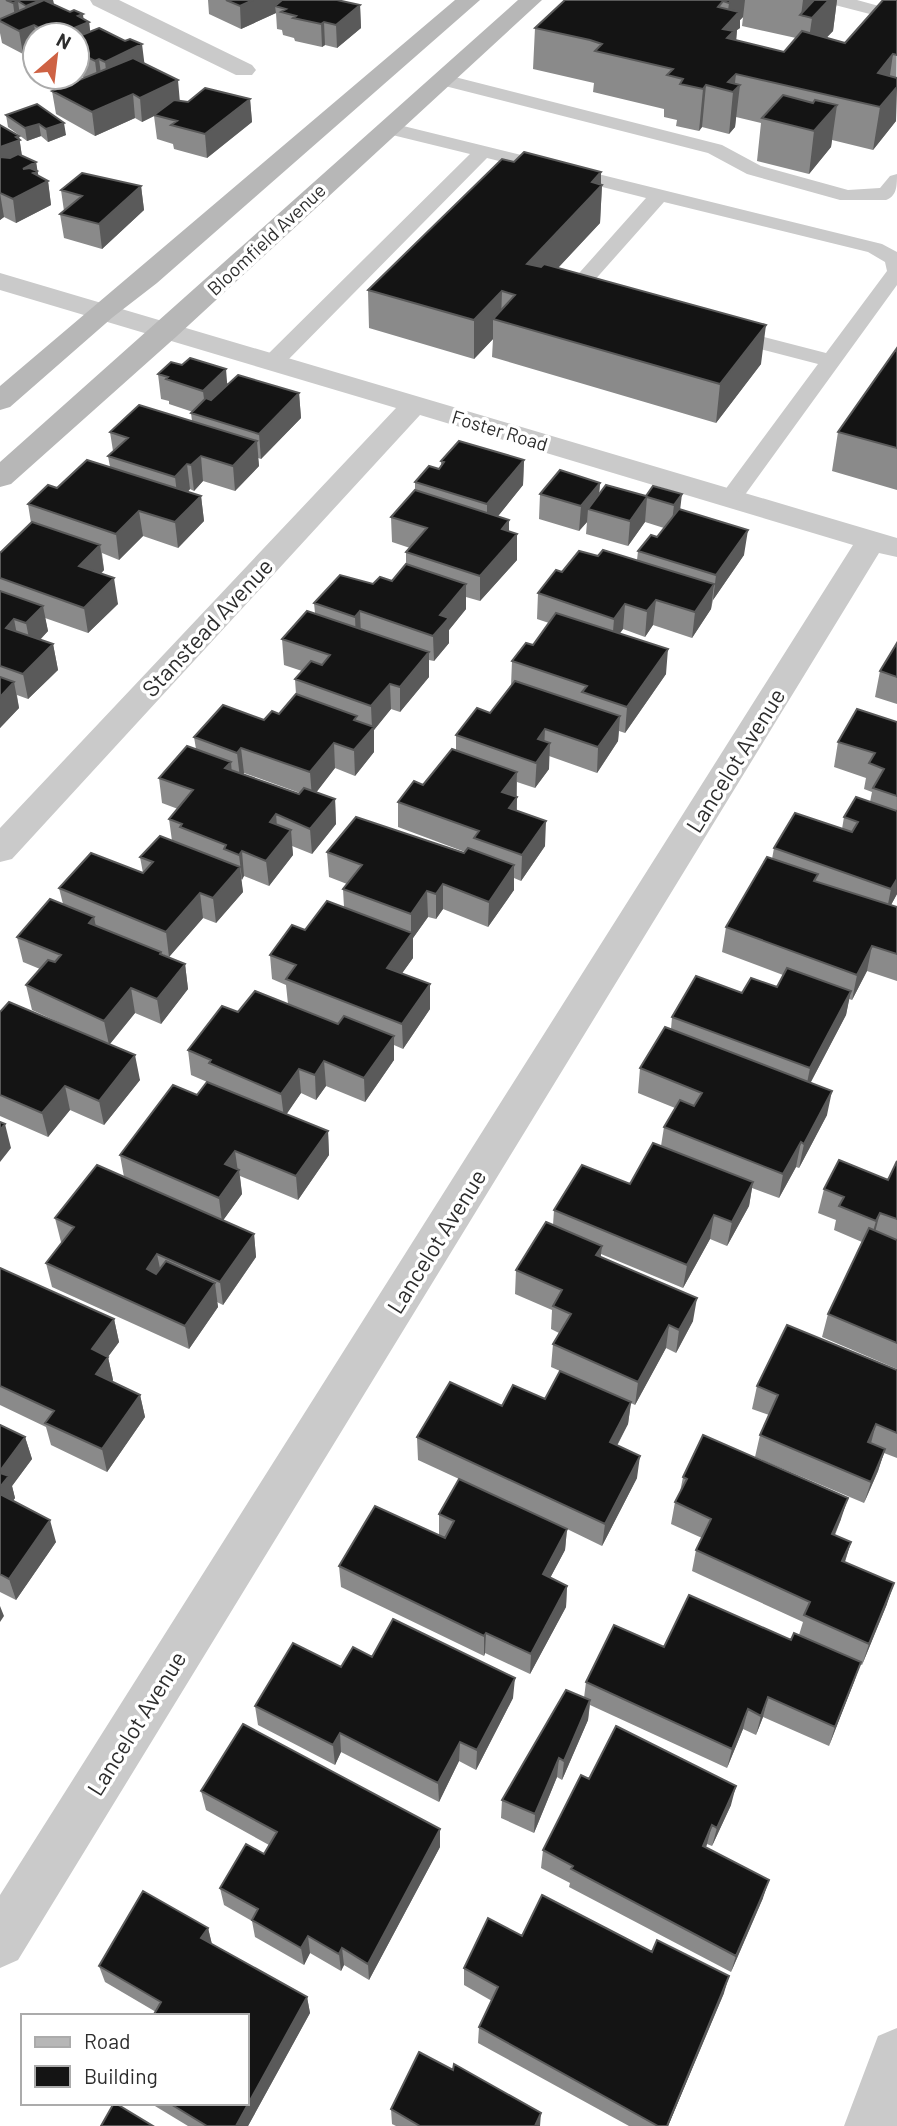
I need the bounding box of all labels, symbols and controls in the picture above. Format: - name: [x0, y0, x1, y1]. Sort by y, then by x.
- north arrow: [21, 21, 91, 91]
- text: N: [53, 27, 75, 54]
- street label: Bloomfield Avenue: [202, 178, 330, 300]
- street label: Foster Road: [449, 405, 551, 455]
- street label: Stanstead Avenue: [136, 552, 278, 702]
- street label: Lancelot Avenue: [679, 683, 791, 837]
- street label: Lancelot Avenue: [380, 1164, 492, 1318]
- street label: Lancelot Avenue: [80, 1646, 192, 1800]
- legend: [21, 2014, 248, 2105]
- text: Road: [84, 2028, 130, 2053]
- text: Building: [84, 2063, 158, 2088]

